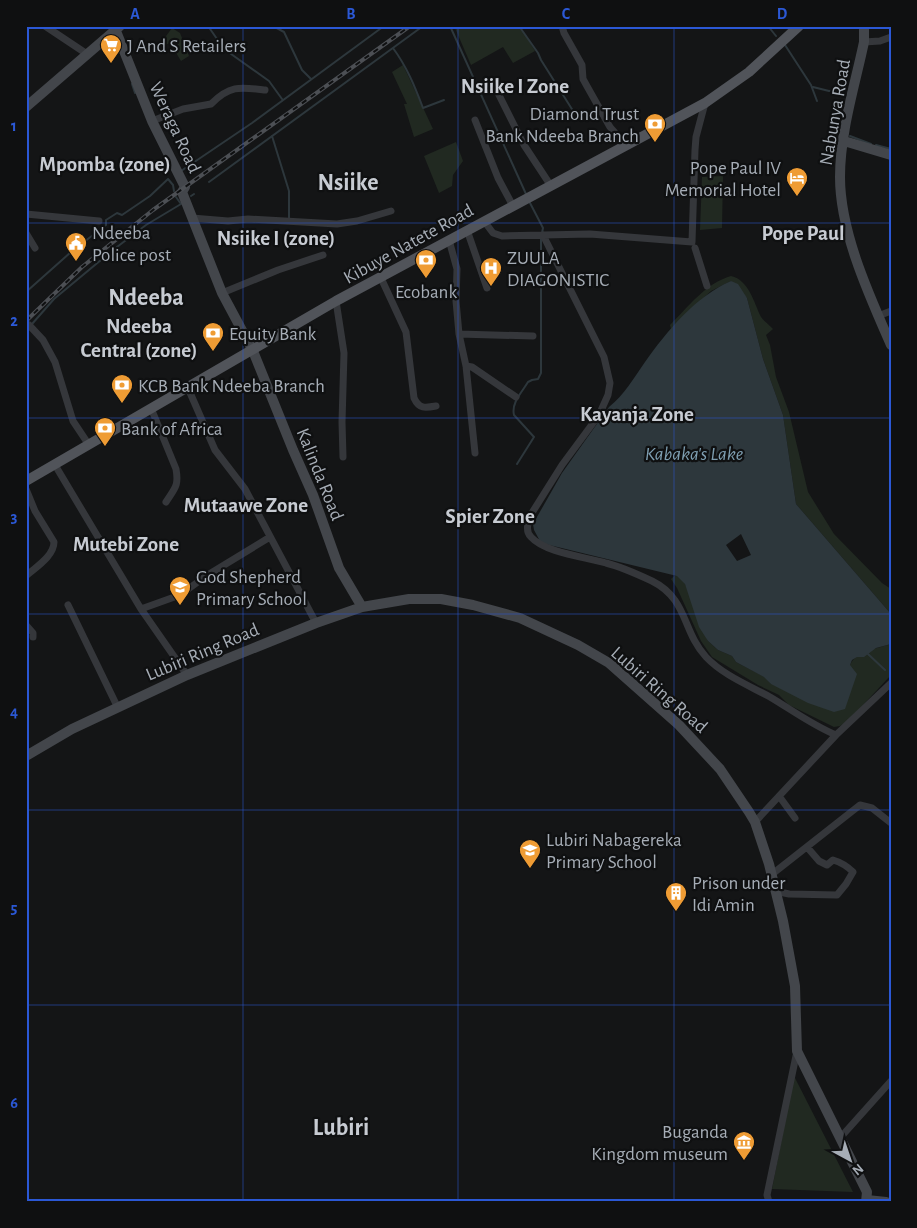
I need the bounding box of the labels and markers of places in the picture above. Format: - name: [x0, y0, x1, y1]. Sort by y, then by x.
- supermarket icon: J And S Retailers: [99, 33, 123, 64]
- place label: J And S Retailers: [127, 37, 246, 56]
- place label: Diamond Trust Bank Ndeeba Branch: [485, 105, 639, 146]
- bank icon: Diamond Trust Bank Ndeeba Branch: [643, 112, 667, 143]
- place label: Pope Paul IV Memorial Hotel: [665, 159, 781, 200]
- hotel icon: Pope Paul IV Memorial Hotel: [785, 166, 809, 197]
- place label: Ndeeba Police post: [92, 224, 171, 265]
- public building icon: Ndeeba Police post: [64, 231, 88, 262]
- bank icon: Ecobank: [414, 248, 438, 279]
- place label: ZUULA DIAGONISTIC: [507, 249, 609, 290]
- hospital icon: ZUULA DIAGONISTIC: [479, 256, 503, 287]
- place label: Ecobank: [395, 283, 457, 302]
- bank icon: Equity Bank: [201, 321, 225, 352]
- place label: Equity Bank: [229, 325, 317, 344]
- bank icon: KCB Bank Ndeeba Branch: [110, 373, 134, 404]
- place label: KCB Bank Ndeeba Branch: [138, 377, 325, 396]
- bank icon: Bank of Africa: [93, 416, 117, 447]
- place label: Bank of Africa: [121, 420, 223, 439]
- place label: God Shepherd Primary School: [196, 568, 307, 609]
- school or university icon: God Shepherd Primary School: [168, 575, 192, 606]
- place label: Lubiri Nabagereka Primary School: [546, 831, 682, 872]
- school or university icon: Lubiri Nabagereka Primary School: [518, 838, 542, 869]
- place label: Prison under Idi Amin: [692, 874, 786, 915]
- building icon: Prison under Idi Amin: [664, 881, 688, 912]
- place label: Buganda Kingdom museum: [591, 1123, 728, 1164]
- museum icon: Buganda Kingdom museum: [732, 1130, 756, 1161]

